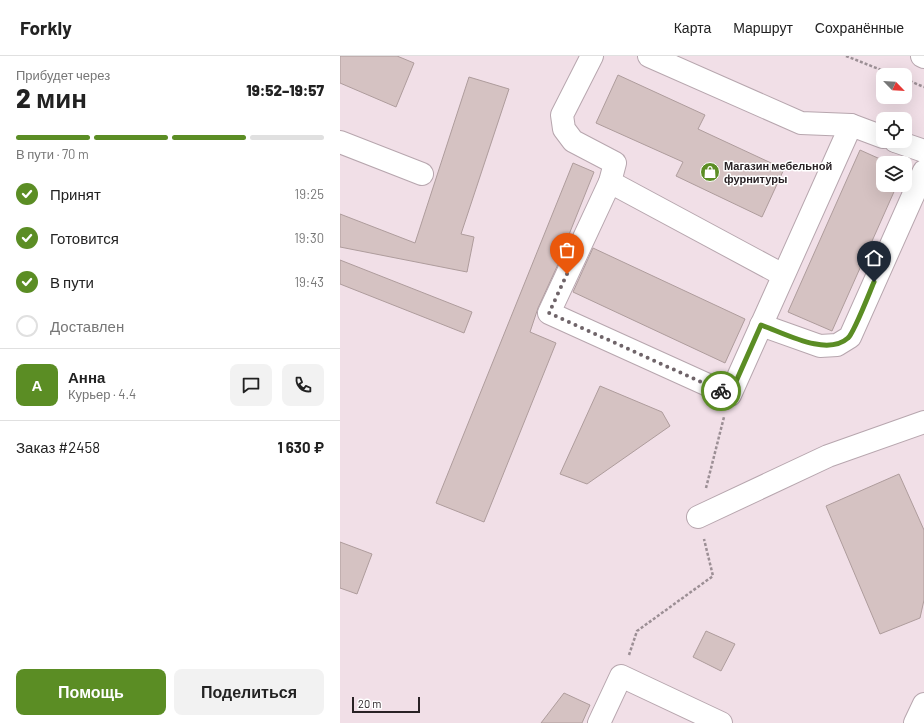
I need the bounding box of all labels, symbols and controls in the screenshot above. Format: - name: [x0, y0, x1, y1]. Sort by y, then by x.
- text: Forkly: [20, 16, 72, 39]
- text: Карта: [674, 19, 711, 36]
- text: Маршрут: [733, 19, 793, 36]
- text: Сохранённые: [815, 19, 904, 36]
- text: Прибудет через: [16, 67, 110, 83]
- north arrow: [876, 68, 912, 104]
- map controls: [876, 68, 912, 192]
- text: 19:52–19:57: [246, 81, 324, 99]
- text: 2 мин: [16, 82, 87, 113]
- button: locate: [876, 112, 912, 148]
- text: В пути · 70 m: [16, 146, 89, 162]
- button: layers: [876, 156, 912, 192]
- place label: Магазин мебельной фурнитуры: [724, 159, 832, 185]
- shop icon: Магазин мебельной фурнитуры: [699, 161, 721, 183]
- icon: check: [16, 183, 38, 205]
- text: Принят: [50, 185, 101, 203]
- text: 19:25: [295, 186, 324, 202]
- icon: check: [16, 227, 38, 249]
- text: Готовится: [50, 229, 119, 247]
- text: 19:30: [294, 230, 324, 246]
- pin: [550, 233, 584, 274]
- icon: bag: [556, 239, 578, 261]
- pin: [857, 241, 891, 282]
- icon: home: [863, 247, 885, 269]
- icon: check: [16, 271, 38, 293]
- text: В пути: [50, 273, 94, 291]
- text: 19:43: [294, 274, 324, 290]
- text: Доставлен: [50, 317, 124, 335]
- button: chat: [230, 364, 272, 406]
- button: phone: [282, 364, 324, 406]
- text: Анна: [68, 368, 105, 386]
- courier: [701, 371, 741, 411]
- text: А: [32, 376, 42, 394]
- icon: bike: [710, 380, 732, 402]
- text: Курьер · 4.4: [68, 386, 136, 402]
- text: Заказ #2458: [16, 438, 100, 456]
- text: 1 630 ₽: [277, 438, 324, 456]
- button: Помощь: [16, 669, 166, 715]
- button: Поделиться: [174, 669, 324, 715]
- scale bar: [352, 695, 420, 714]
- text: 20 m: [358, 697, 381, 710]

